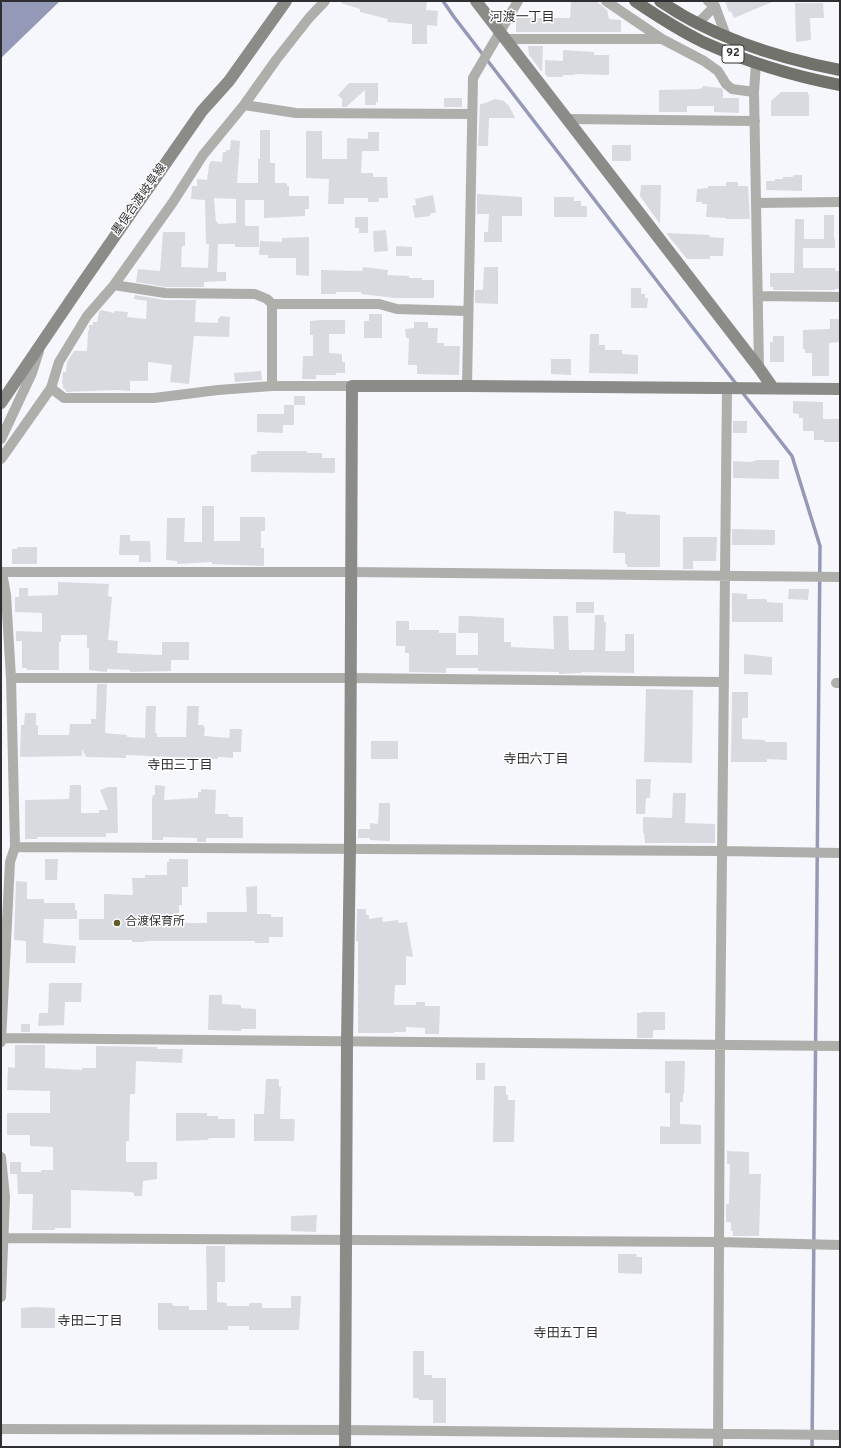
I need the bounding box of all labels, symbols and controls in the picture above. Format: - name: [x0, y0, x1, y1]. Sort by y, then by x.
- district label: 河渡一丁目: [490, 10, 554, 26]
- road number: 92: [722, 45, 744, 63]
- street label: 墨俣合渡岐阜線: [110, 161, 170, 239]
- district label: 寺田六丁目: [504, 752, 568, 768]
- district label: 寺田三丁目: [148, 758, 212, 774]
- place label: 合渡保育所: [125, 916, 185, 930]
- marker: 合渡保育所: [112, 918, 122, 928]
- district label: 寺田二丁目: [58, 1314, 122, 1330]
- district label: 寺田五丁目: [534, 1326, 598, 1342]

